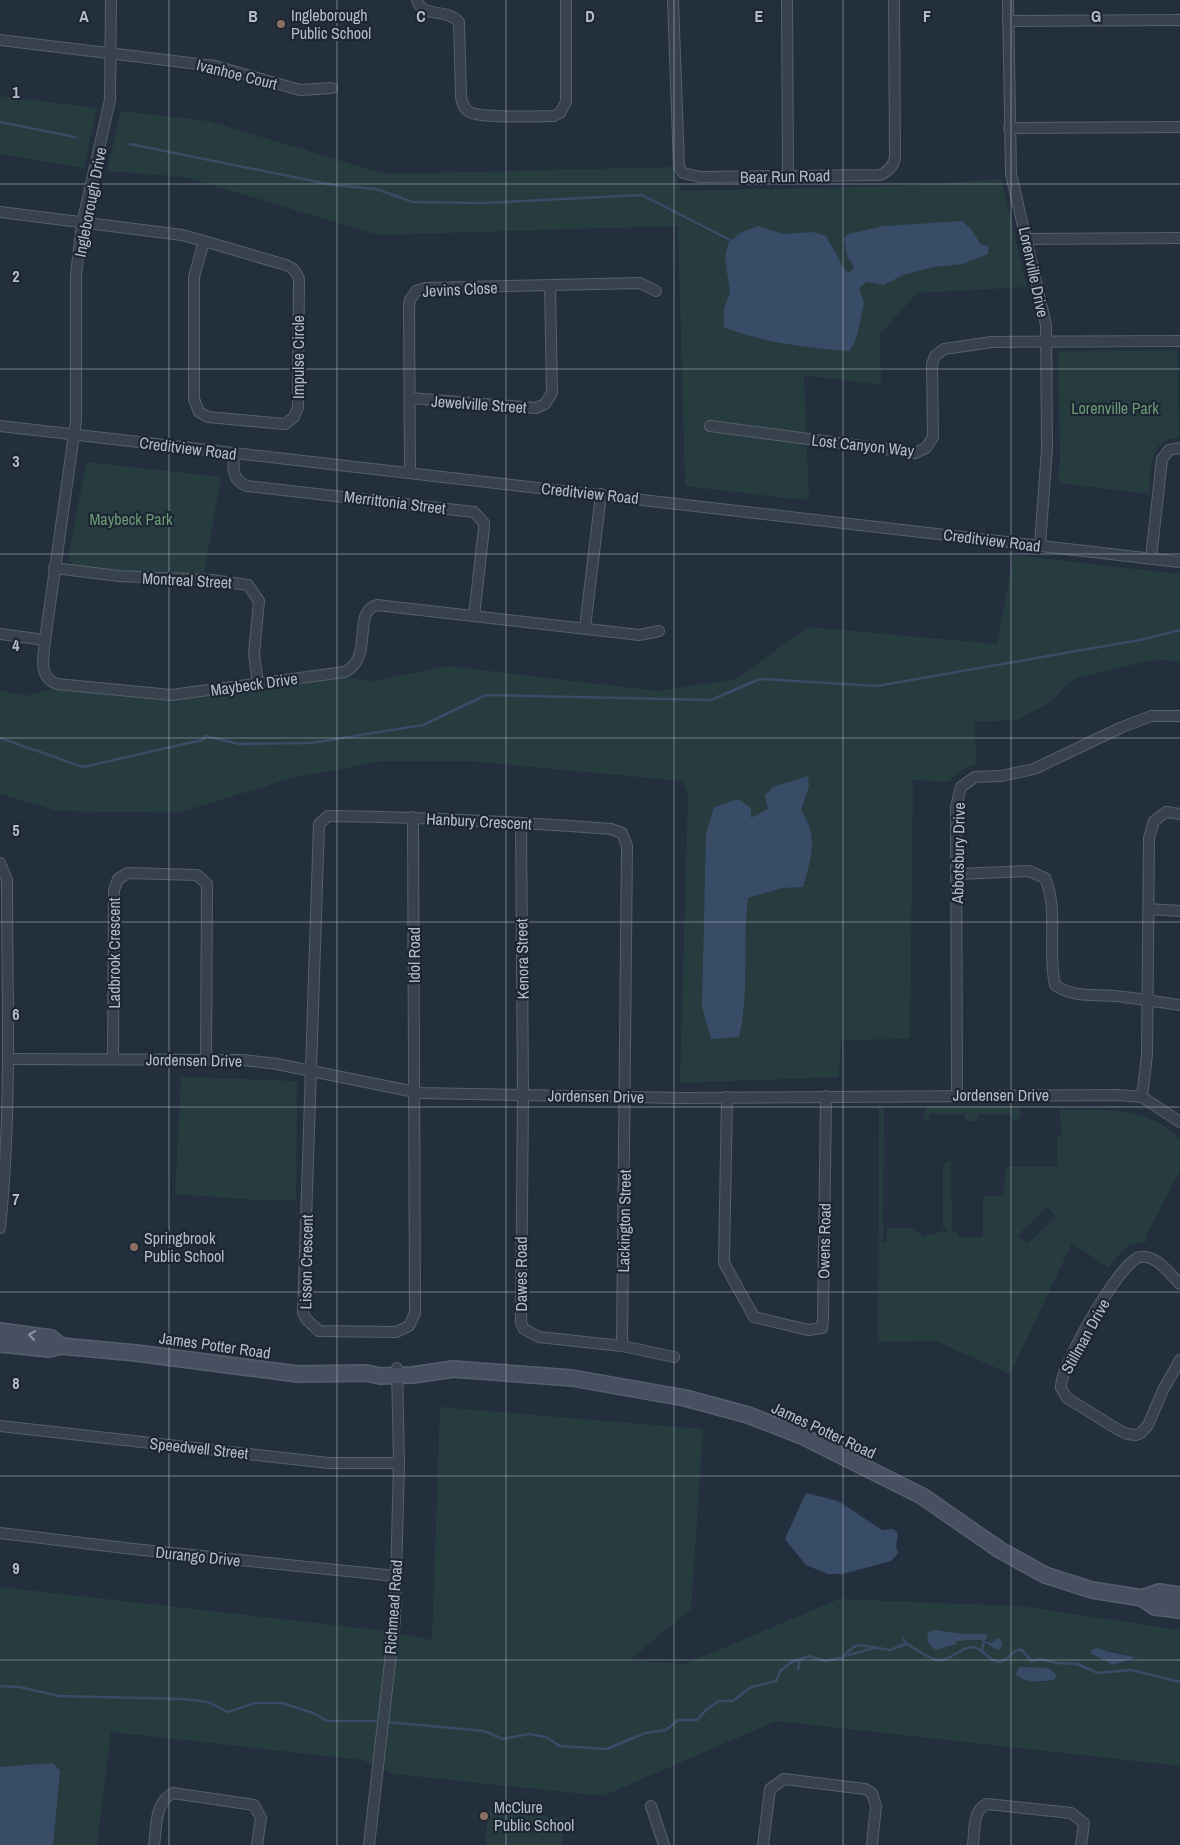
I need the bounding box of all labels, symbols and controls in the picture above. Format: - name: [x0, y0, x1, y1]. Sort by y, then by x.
- place label: Ingleborough Public School: [291, 4, 371, 44]
- text: A: [79, 5, 89, 27]
- text: B: [248, 5, 258, 27]
- text: C: [416, 5, 426, 27]
- text: D: [585, 5, 595, 27]
- text: E: [755, 5, 764, 27]
- text: F: [923, 5, 931, 27]
- text: G: [1091, 5, 1101, 27]
- marker: Ingleborough Public School: [275, 18, 287, 30]
- street label: Ivanhoe Court: [194, 53, 280, 95]
- text: 1: [12, 81, 20, 103]
- street label: Ingleborough Drive: [69, 145, 111, 259]
- street label: Bear Run Road: [740, 164, 830, 188]
- street label: Lorenville Drive: [1014, 225, 1054, 319]
- text: 2: [12, 265, 20, 287]
- street label: Jevins Close: [422, 276, 498, 302]
- street label: Impulse Circle: [287, 315, 309, 399]
- street label: Jewelville Street: [431, 390, 528, 418]
- park label: Lorenville Park: [1071, 397, 1159, 419]
- street label: Lost Canyon Way: [811, 429, 916, 461]
- street label: Creditview Road: [138, 431, 238, 465]
- text: 3: [12, 450, 20, 472]
- street label: Creditview Road: [540, 477, 640, 509]
- street label: Merrittonia Street: [343, 485, 447, 519]
- park label: Maybeck Park: [89, 508, 173, 530]
- street label: Creditview Road: [942, 523, 1042, 557]
- street label: Montreal Street: [142, 567, 233, 593]
- text: 4: [12, 634, 20, 656]
- street label: Maybeck Drive: [209, 667, 299, 701]
- street label: Abbotsbury Drive: [946, 802, 970, 905]
- street label: Hanbury Crescent: [426, 807, 533, 835]
- text: 5: [12, 819, 20, 841]
- street label: Ladbrook Crescent: [103, 897, 125, 1008]
- street label: Kenora Street: [510, 918, 534, 1000]
- street label: Idol Road: [403, 927, 425, 983]
- text: 6: [12, 1003, 20, 1025]
- street label: Jordensen Drive: [146, 1048, 242, 1072]
- street label: Jordensen Drive: [548, 1084, 644, 1108]
- street label: Jordensen Drive: [953, 1084, 1049, 1106]
- street label: Lackington Street: [612, 1169, 636, 1273]
- text: 7: [12, 1188, 20, 1210]
- street label: Owens Road: [812, 1203, 836, 1279]
- street label: Lisson Crescent: [294, 1214, 318, 1310]
- place label: Springbrook Public School: [144, 1227, 224, 1267]
- street label: Dawes Road: [510, 1236, 532, 1312]
- marker: Springbrook Public School: [128, 1241, 140, 1253]
- street label: Stillman Drive: [1055, 1295, 1115, 1377]
- street label: James Potter Road: [158, 1326, 272, 1364]
- one-way arrow: [28, 1330, 36, 1341]
- text: 8: [12, 1372, 20, 1394]
- street label: James Potter Road: [768, 1396, 880, 1464]
- street label: Speedwell Street: [149, 1432, 250, 1464]
- street label: Durango Drive: [154, 1541, 242, 1571]
- text: 9: [12, 1557, 20, 1579]
- street label: Richmead Road: [379, 1559, 407, 1655]
- place label: McClure Public School: [494, 1796, 574, 1836]
- marker: McClure Public School: [478, 1810, 490, 1822]

